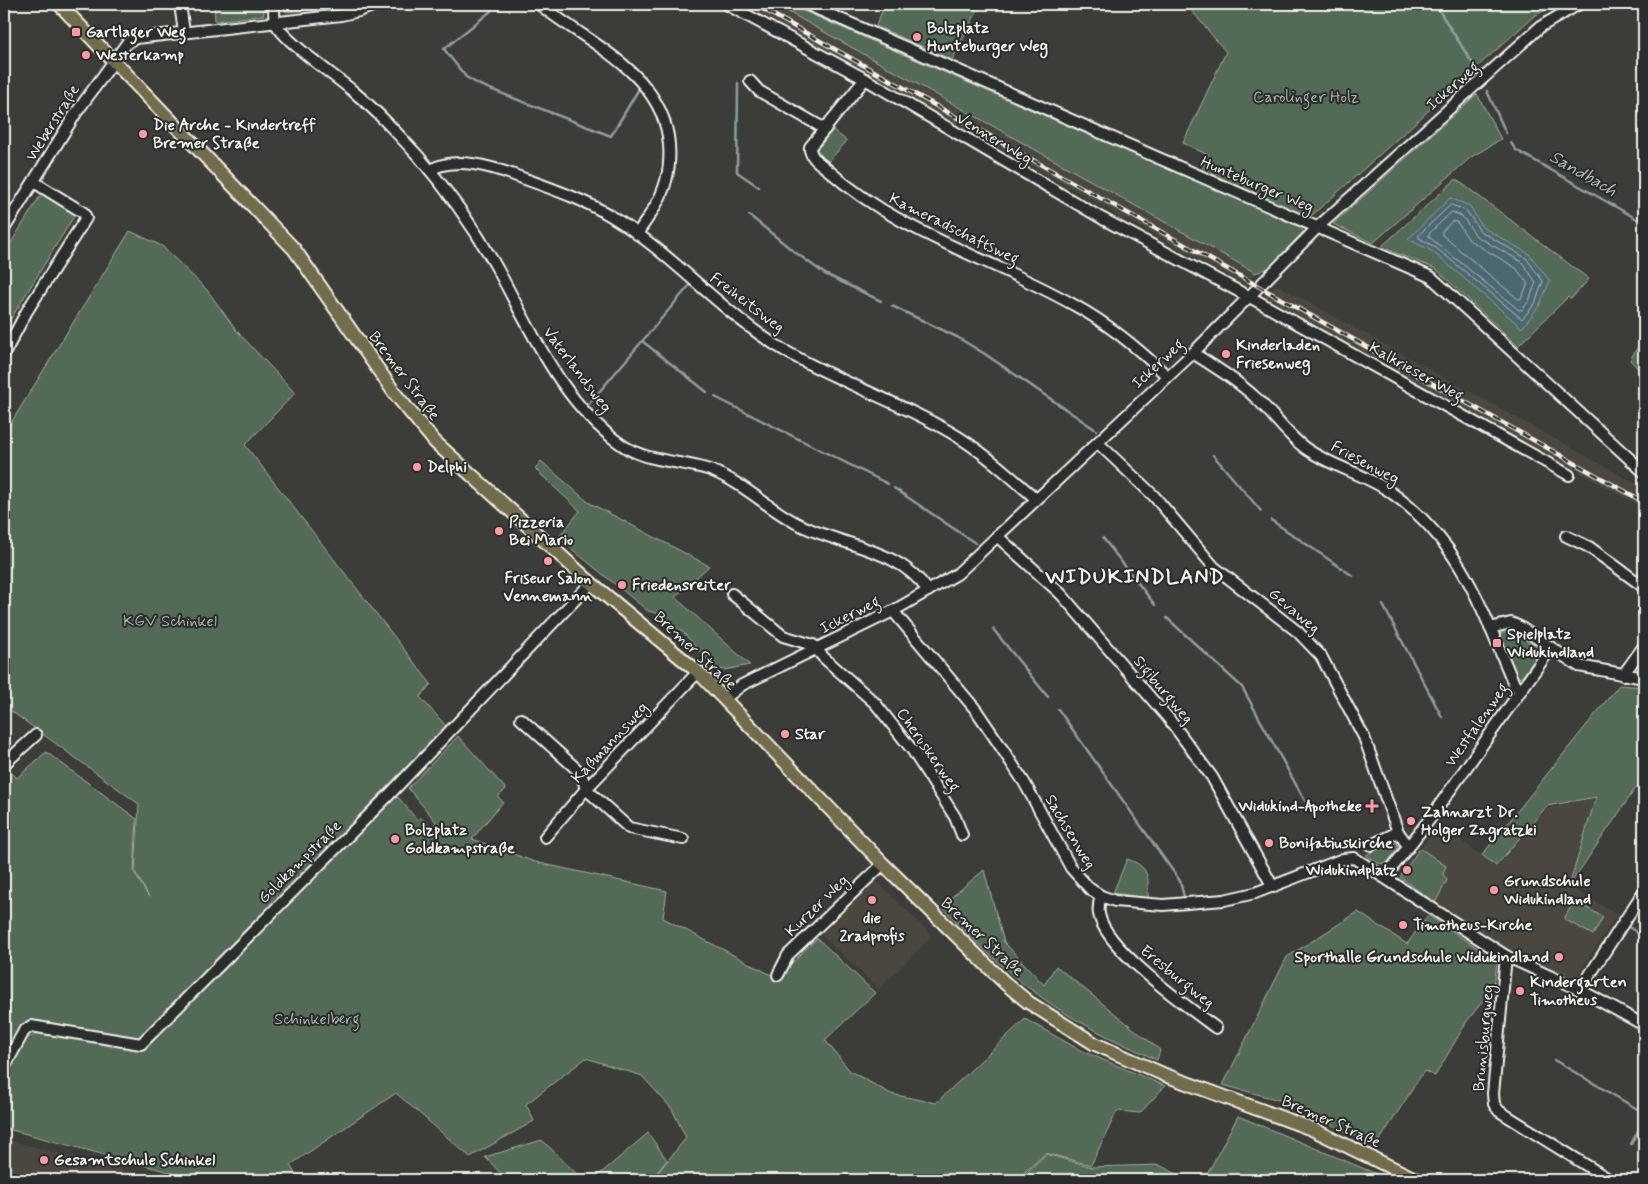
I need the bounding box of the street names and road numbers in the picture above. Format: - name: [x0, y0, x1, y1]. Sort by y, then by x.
- street label: Ickerweg: [1422, 57, 1485, 116]
- street label: Weberstraße: [21, 81, 85, 165]
- street label: Venner Weg: [952, 108, 1036, 171]
- street label: Hunteburger Weg: [1197, 152, 1317, 219]
- street label: Kameradschaftsweg: [885, 188, 1023, 271]
- street label: Freiheitsweg: [705, 268, 789, 338]
- street label: Vaterlandsweg: [537, 323, 616, 418]
- street label: Bremer Straße: [364, 327, 445, 425]
- street label: Ickerweg: [1127, 334, 1190, 394]
- street label: Kalkrieser Weg: [1365, 337, 1467, 407]
- street label: Friesenweg: [1327, 436, 1403, 491]
- street label: Gevaweg: [1264, 583, 1324, 639]
- street label: Ickerweg: [816, 591, 884, 640]
- street label: Bremer Straße: [649, 607, 741, 695]
- street label: Sigiburgweg: [1127, 651, 1198, 729]
- street label: Westfalenweg: [1440, 679, 1515, 772]
- street label: Kaßmannsweg: [567, 698, 654, 789]
- street label: Cheruskerweg: [890, 704, 965, 797]
- street label: Sachsenweg: [1039, 791, 1101, 873]
- street label: Goldkampstraße: [254, 816, 346, 908]
- street label: Kurzer Weg: [781, 871, 854, 942]
- street label: Bremer Straße: [936, 893, 1028, 981]
- street label: Eresburgweg: [1135, 941, 1219, 1014]
- street label: Brunisburgweg: [1469, 984, 1500, 1092]
- street label: Bremer Straße: [1278, 1091, 1384, 1153]

